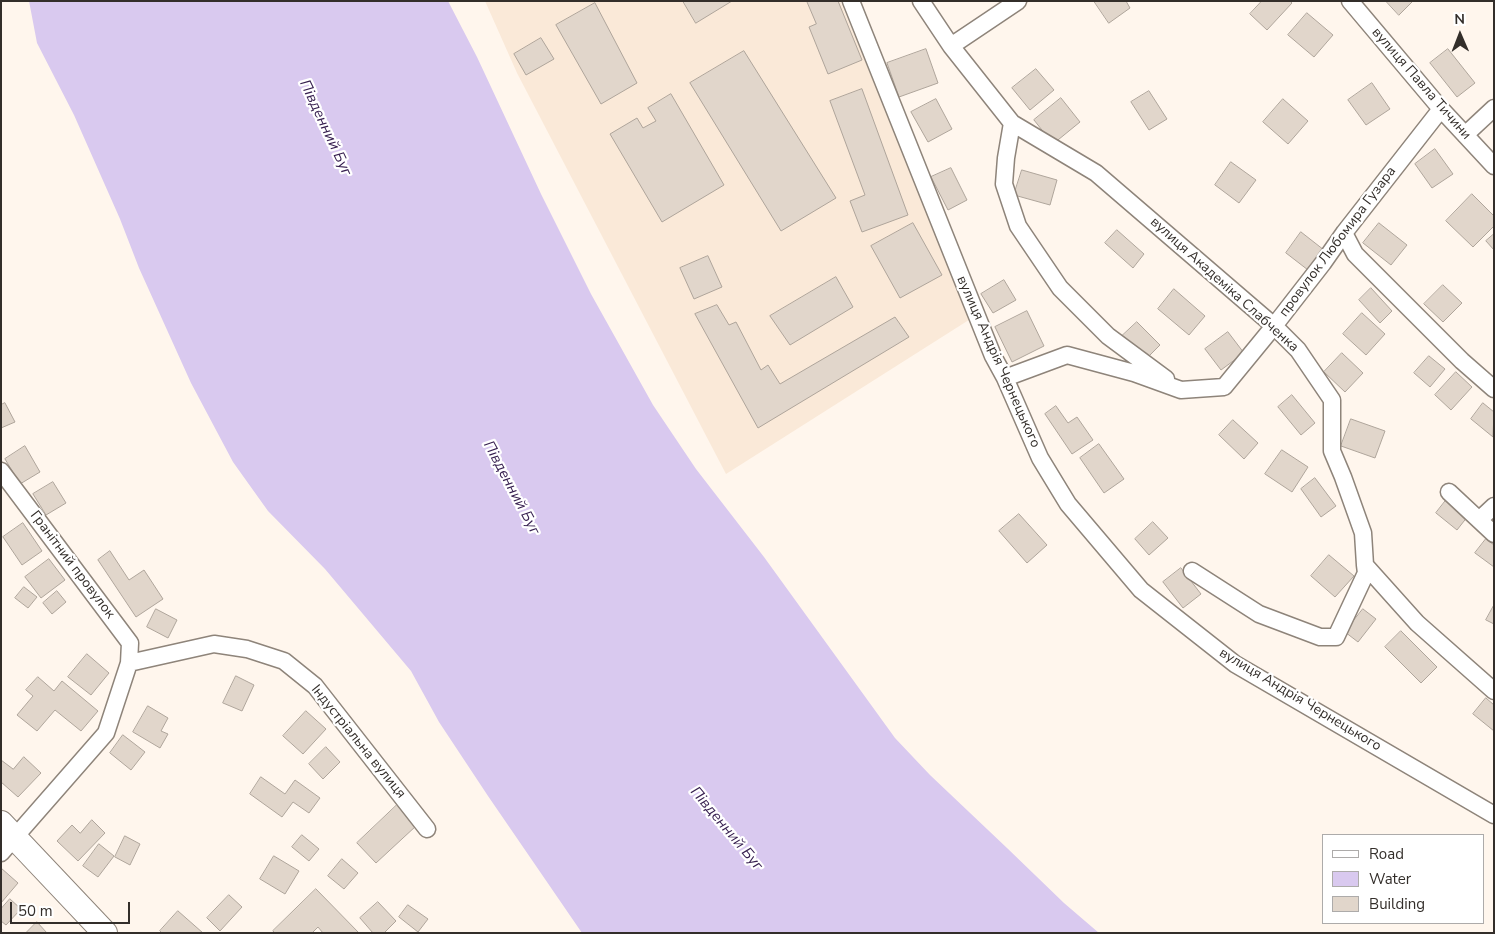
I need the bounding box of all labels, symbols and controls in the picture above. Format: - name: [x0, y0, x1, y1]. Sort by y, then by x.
- north arrow: [1435, 10, 1485, 60]
- text: N: [1454, 10, 1465, 29]
- street label: вулиця Павла Тичини: [1368, 24, 1474, 144]
- water label: Південний Буг: [295, 77, 355, 179]
- street label: провулок Любомира Гузара: [1276, 164, 1400, 320]
- street label: вулиця Академіка Слабченка: [1146, 214, 1302, 356]
- street label: вулиця Андрія Чернецького: [952, 274, 1044, 450]
- water label: Південний Буг: [479, 438, 543, 538]
- street label: Гранітний провулок: [26, 508, 118, 622]
- street label: вулиця Андрія Чернецького: [1216, 645, 1384, 755]
- street label: Індустріальна вулиця: [307, 682, 409, 802]
- water label: Південний Буг: [686, 784, 766, 874]
- legend: [1322, 834, 1485, 924]
- text: Road: [1369, 844, 1404, 864]
- text: Water: [1369, 869, 1411, 889]
- scale bar: [12, 892, 132, 924]
- text: Building: [1369, 894, 1425, 914]
- text: 50 m: [18, 901, 53, 921]

